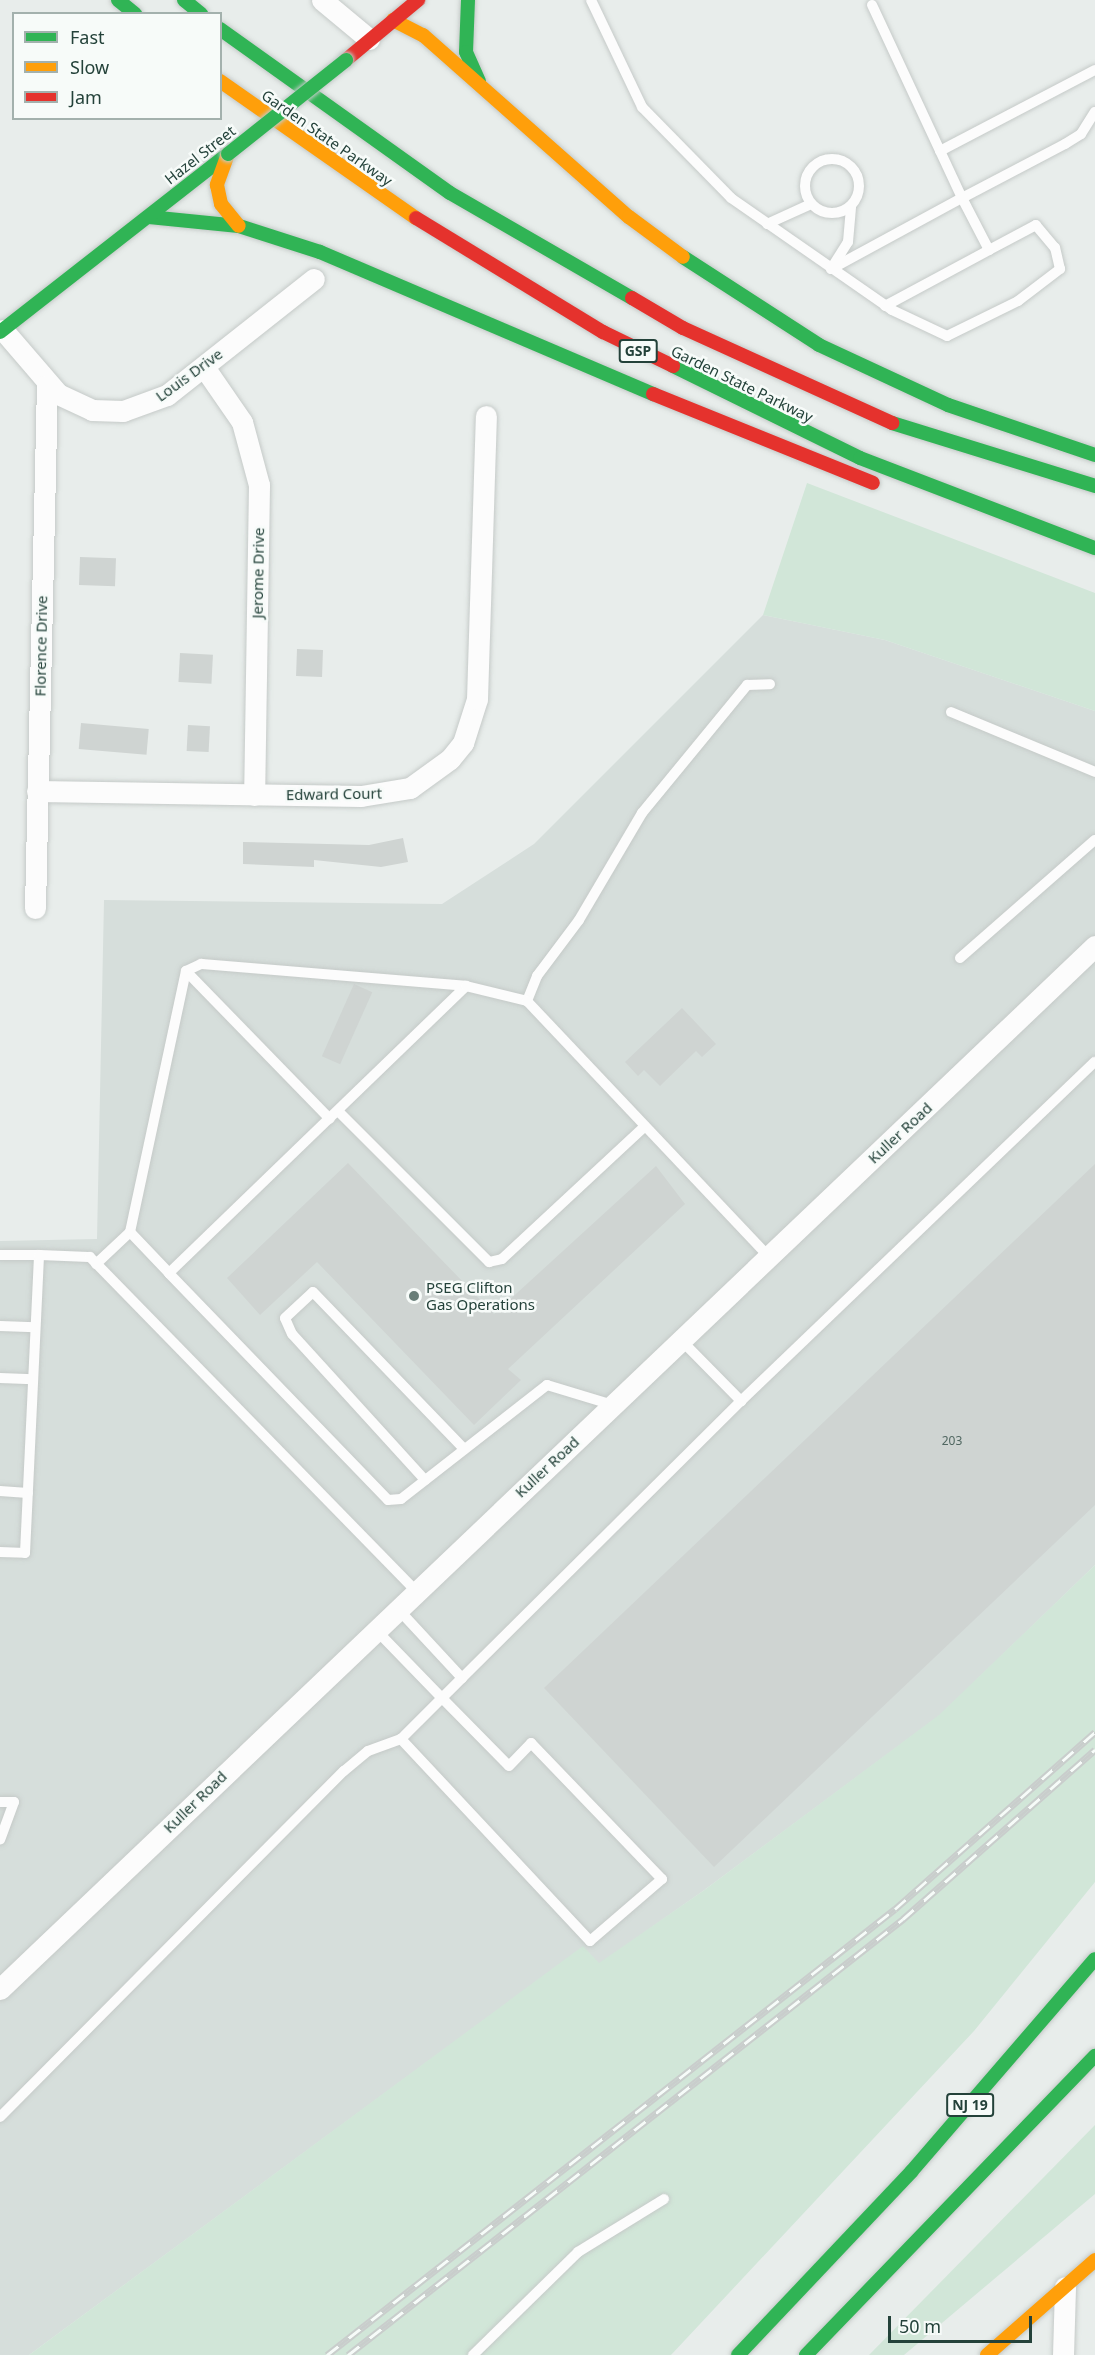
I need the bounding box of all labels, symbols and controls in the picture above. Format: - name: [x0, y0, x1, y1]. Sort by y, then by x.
- legend: [12, 12, 222, 120]
- text: Fast: [70, 25, 105, 49]
- text: Slow: [70, 55, 109, 79]
- text: Jam: [70, 85, 102, 109]
- street label: Garden State Parkway: [258, 86, 396, 190]
- street label: Hazel Street: [161, 122, 239, 188]
- road number: GSP: [618, 340, 658, 362]
- street label: Garden State Parkway: [668, 342, 816, 426]
- street label: Louis Drive: [152, 345, 226, 405]
- street label: Jerome Drive: [248, 527, 268, 619]
- street label: Florence Drive: [31, 595, 51, 697]
- street label: Edward Court: [286, 784, 382, 804]
- street label: Kuller Road: [864, 1099, 936, 1167]
- place label: PSEG Clifton Gas Operations: [426, 1278, 535, 1313]
- marker: PSEG Clifton Gas Operations: [407, 1289, 421, 1303]
- street label: Kuller Road: [511, 1433, 583, 1501]
- house number: 203: [942, 1434, 962, 1448]
- street label: Kuller Road: [160, 1767, 230, 1837]
- road number: NJ 19: [946, 2094, 994, 2116]
- scale bar: [891, 2304, 1035, 2342]
- text: 50 m: [899, 2314, 941, 2338]

